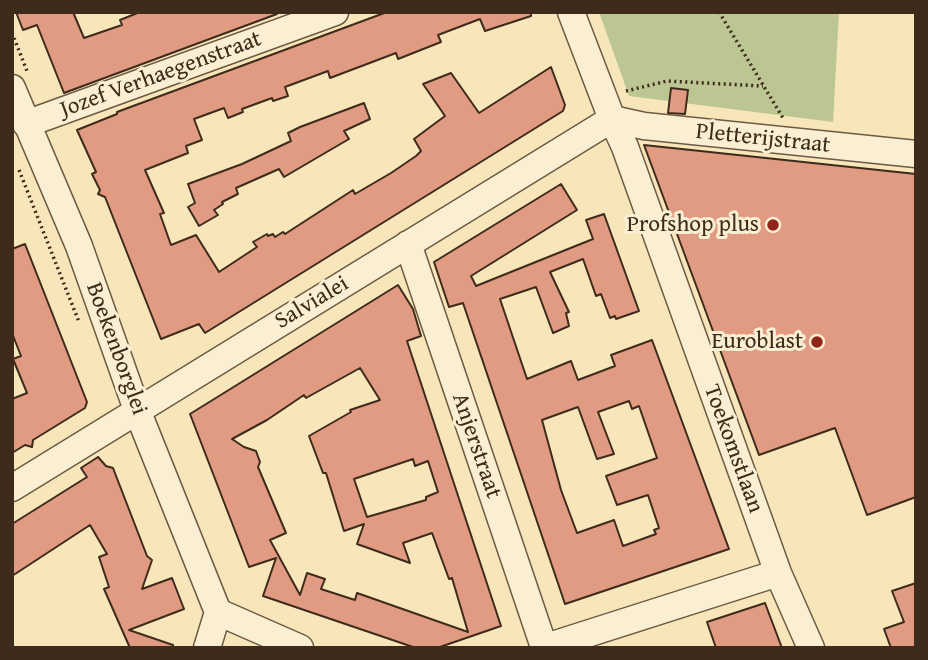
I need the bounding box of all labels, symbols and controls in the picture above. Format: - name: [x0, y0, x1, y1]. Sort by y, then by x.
- street label: Jozef Verhaegenstraat: [57, 26, 265, 124]
- street label: Pletterijstraat: [694, 118, 832, 160]
- place label: Profshop plus: [627, 211, 759, 239]
- marker: Profshop plus: [765, 217, 781, 233]
- street label: Salvialei: [270, 270, 354, 336]
- street label: Boekenborglei: [79, 279, 153, 419]
- place label: Euroblast: [712, 328, 803, 356]
- marker: Euroblast: [809, 334, 825, 350]
- street label: Toekomstlaan: [697, 381, 769, 517]
- street label: Anjerstraat: [445, 390, 507, 502]

